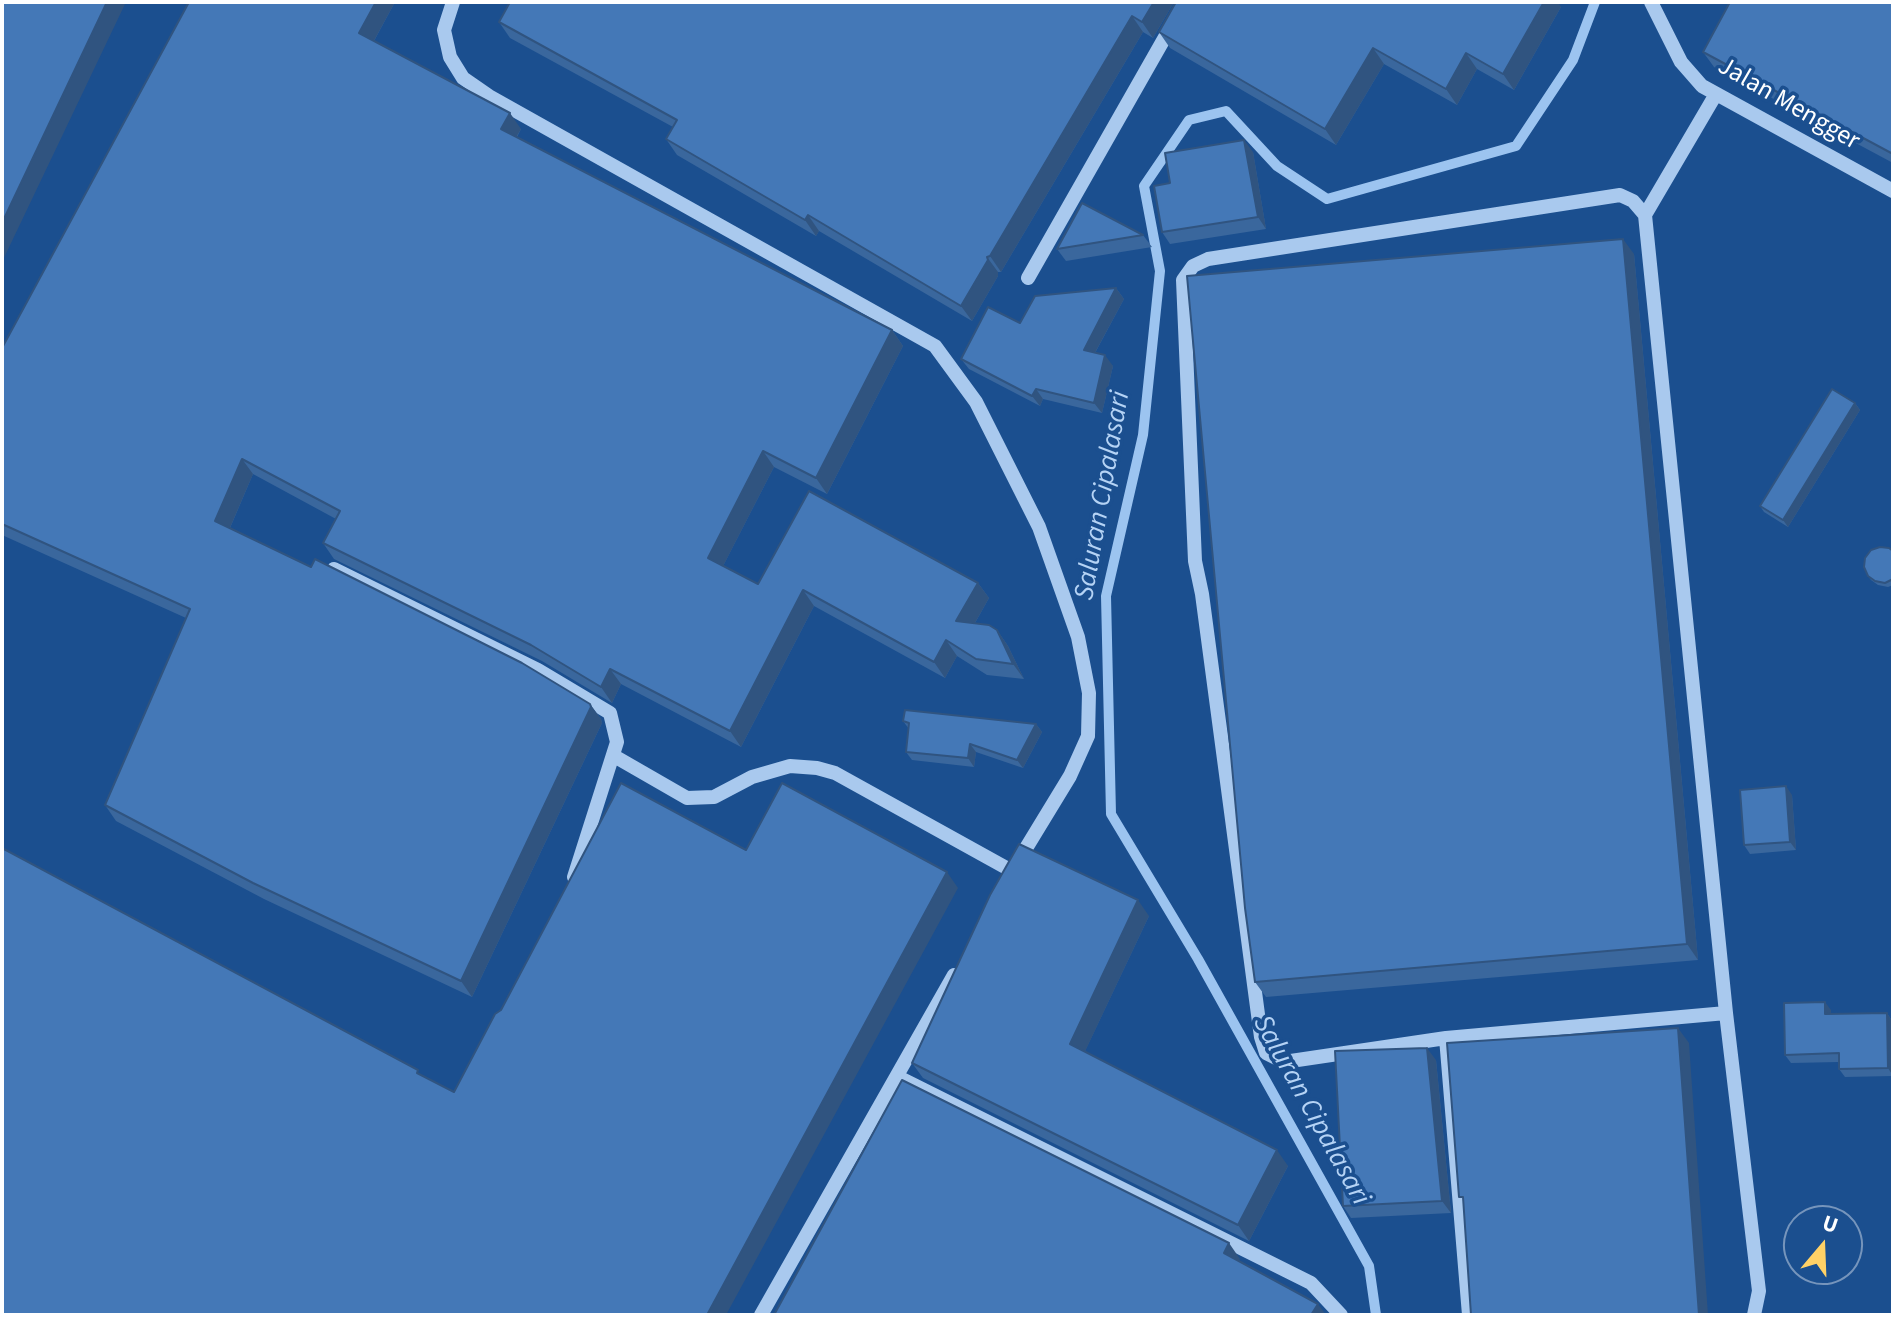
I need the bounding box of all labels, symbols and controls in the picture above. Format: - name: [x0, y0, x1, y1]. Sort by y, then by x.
- street label: Jalan Mengger: [1712, 52, 1864, 158]
- water label: Saluran Cipalasari: [1069, 389, 1139, 603]
- water label: Saluran Cipalasari: [1244, 1010, 1376, 1212]
- north arrow: [1783, 1205, 1863, 1285]
- text: U: [1818, 1207, 1842, 1242]

